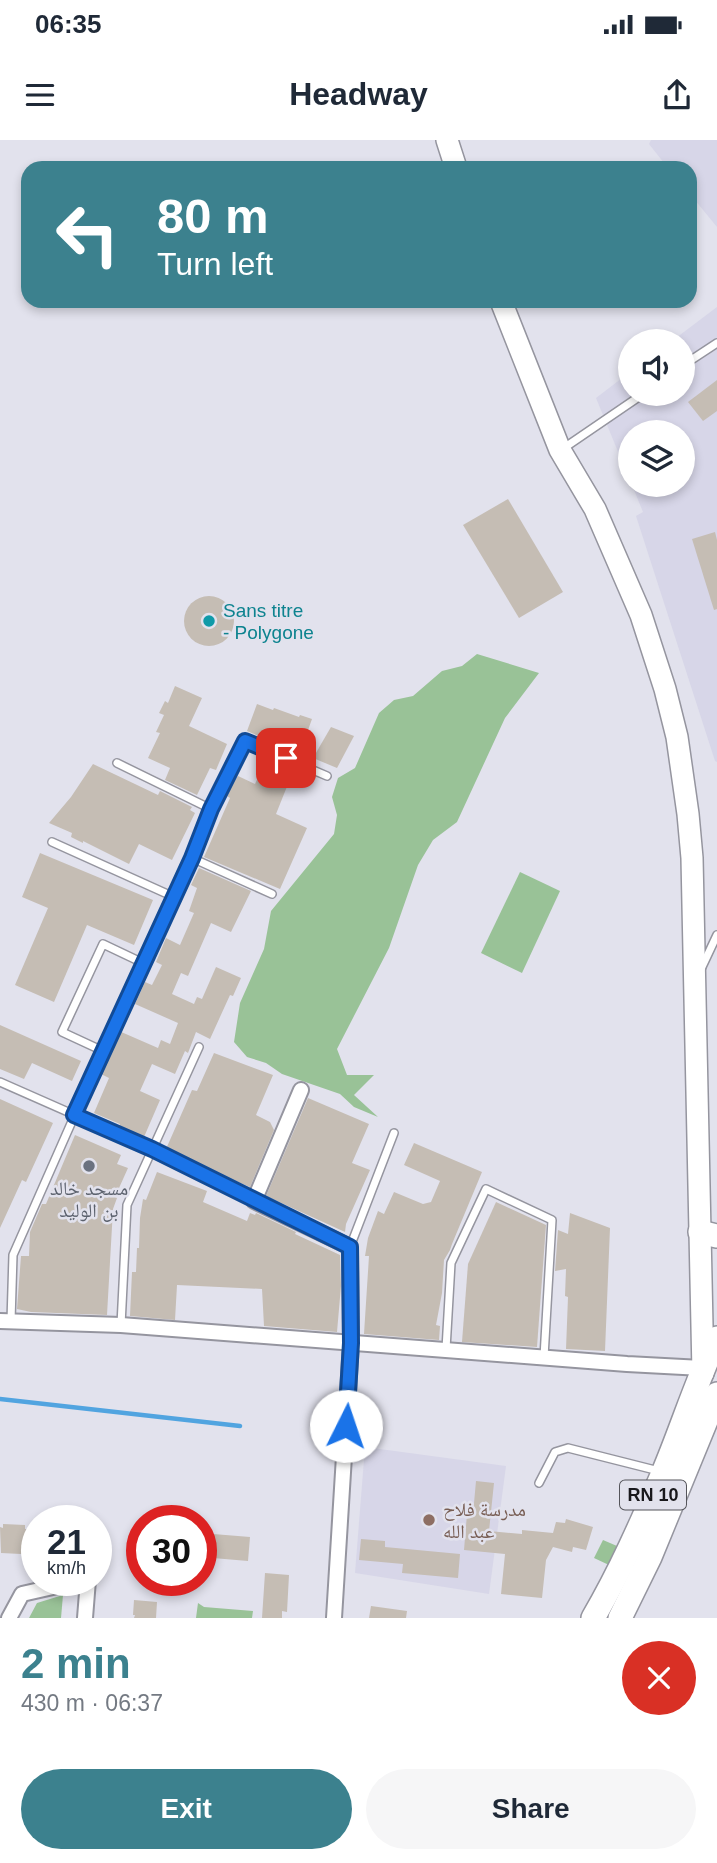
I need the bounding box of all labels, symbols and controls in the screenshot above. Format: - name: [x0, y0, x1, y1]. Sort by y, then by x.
- text: 06:35: [35, 9, 102, 39]
- icon: menu: [21, 76, 59, 114]
- text: Headway: [289, 76, 428, 112]
- icon: share: [658, 76, 696, 114]
- icon: left: [42, 189, 133, 280]
- text: 80 m: [157, 189, 269, 243]
- text: Turn left: [157, 246, 273, 282]
- map controls: [618, 329, 695, 497]
- button: sound: [618, 329, 695, 406]
- button: layers: [618, 420, 695, 497]
- place label: Sans titre - Polygone: [223, 600, 314, 643]
- marker: Sans titre - Polygone: [201, 613, 217, 629]
- pin: [256, 728, 316, 788]
- icon: arrive: [267, 739, 305, 777]
- marker: مسجد خالد بن الوليد: [81, 1158, 97, 1174]
- place label: مسجد خالد بن الوليد: [50, 1178, 128, 1222]
- position arrow: [309, 1389, 383, 1463]
- road number: RN 10: [620, 1480, 686, 1510]
- place label: مدرسة فلاح عبد الله: [443, 1499, 526, 1542]
- speed limit sign: 30: [126, 1505, 217, 1596]
- marker: مدرسة فلاح عبد الله: [421, 1512, 437, 1528]
- text: 21: [47, 1522, 86, 1561]
- text: km/h: [47, 1558, 86, 1578]
- text: 2 min: [21, 1640, 131, 1687]
- button: close: [622, 1641, 696, 1715]
- text: 430 m · 06:37: [21, 1690, 163, 1716]
- button: Exit: [21, 1769, 352, 1849]
- button: Share: [366, 1769, 696, 1849]

